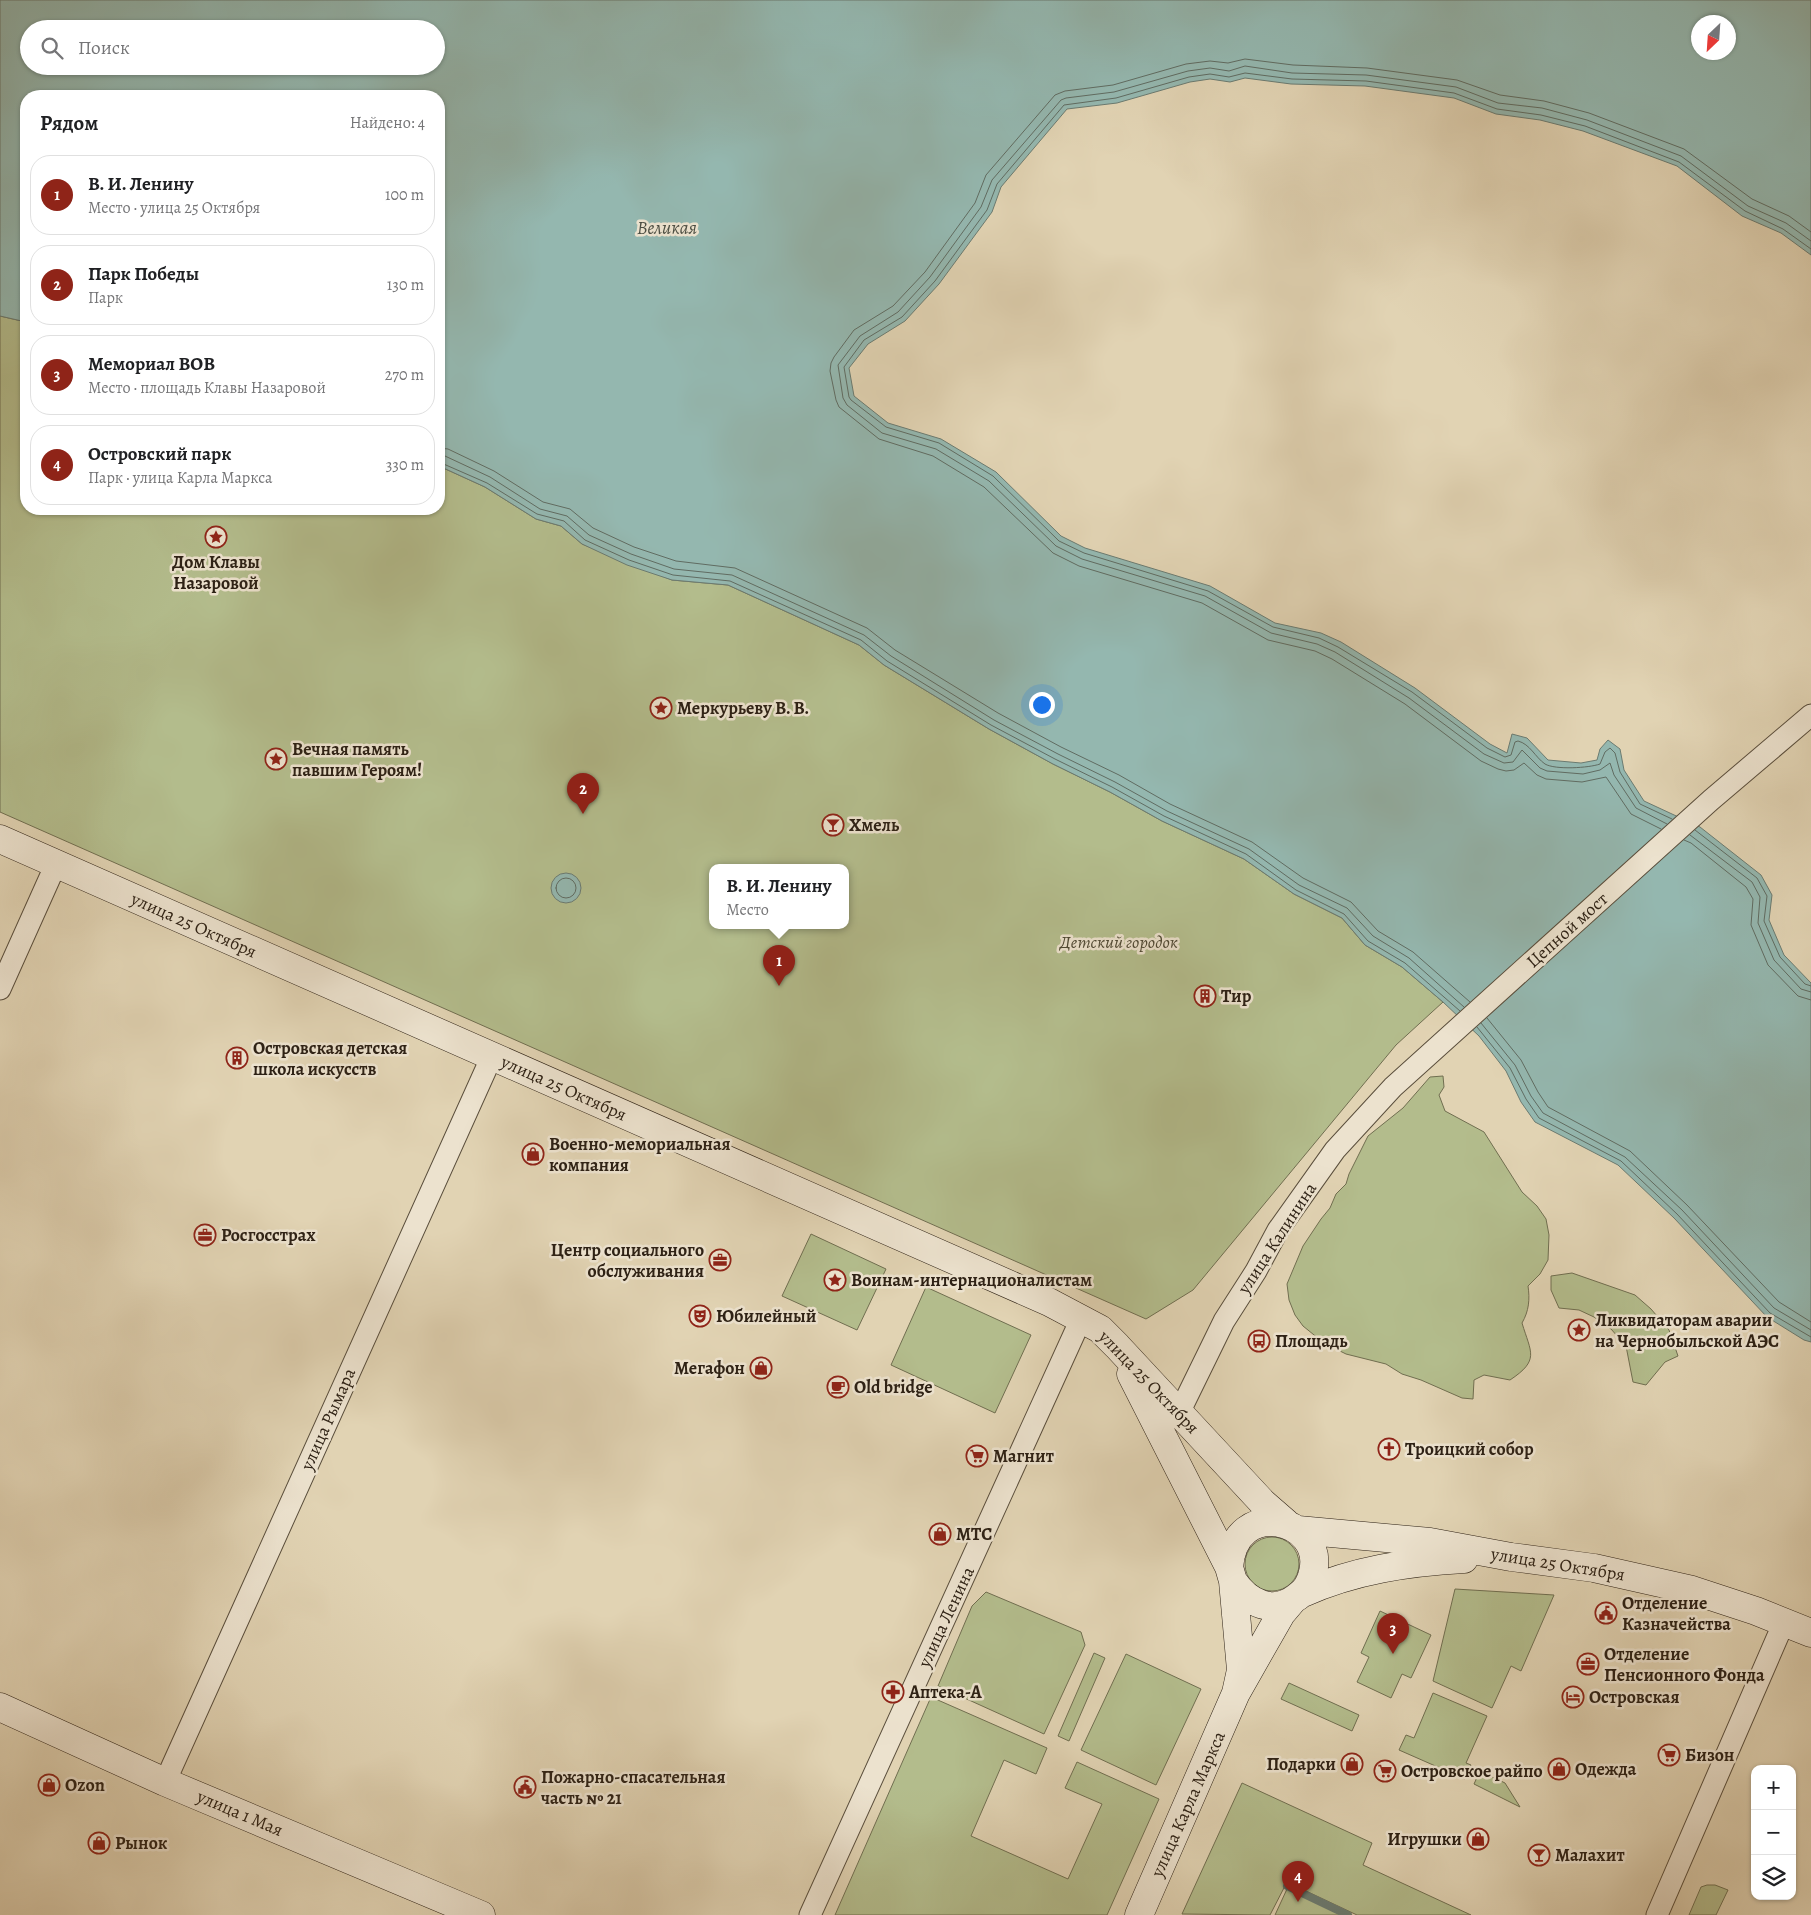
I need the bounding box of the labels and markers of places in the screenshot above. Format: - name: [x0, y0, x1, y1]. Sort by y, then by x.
- place icon: Дом Клавы Назаровой: [204, 525, 228, 549]
- place label: Дом Клавы Назаровой: [172, 550, 260, 595]
- place icon: Меркурьеву В. В.: [649, 696, 673, 720]
- place label: Меркурьеву В. В.: [677, 696, 809, 720]
- place label: Вечная память павшим Героям!: [292, 737, 422, 782]
- place icon: Вечная память павшим Героям!: [264, 747, 288, 771]
- pin: 2: [567, 773, 599, 814]
- bar icon: Хмель: [821, 813, 845, 837]
- place label: Хмель: [849, 813, 900, 837]
- pin: 1: [763, 945, 795, 986]
- building icon: Тир: [1193, 984, 1217, 1008]
- place label: Тир: [1221, 984, 1252, 1008]
- place label: Островская детская школа искусств: [253, 1036, 407, 1081]
- building icon: Островская детская школа искусств: [225, 1046, 249, 1070]
- place label: Военно-мемориальная компания: [549, 1132, 731, 1177]
- shop icon: Военно-мемориальная компания: [521, 1142, 545, 1166]
- office icon: Росгосстрах: [193, 1223, 217, 1247]
- place label: Росгосстрах: [221, 1223, 316, 1247]
- place label: Центр социального обслуживания: [551, 1238, 704, 1283]
- office icon: Центр социального обслуживания: [708, 1248, 732, 1272]
- place icon: Воинам-интернационалистам: [823, 1268, 847, 1292]
- place label: Воинам-интернационалистам: [851, 1268, 1092, 1292]
- theatre icon: Юбилейный: [688, 1304, 712, 1328]
- place label: Юбилейный: [716, 1304, 817, 1328]
- place label: Ликвидаторам аварии на Чернобыльской АЭС: [1595, 1308, 1779, 1353]
- place icon: Ликвидаторам аварии на Чернобыльской АЭС: [1567, 1318, 1591, 1342]
- bus stop icon: Площадь: [1247, 1329, 1271, 1353]
- place label: Площадь: [1275, 1329, 1348, 1353]
- place label: Мегафон: [674, 1356, 745, 1380]
- shop icon: Мегафон: [749, 1356, 773, 1380]
- cafe icon: Old bridge: [826, 1375, 850, 1399]
- place label: Old bridge: [854, 1375, 933, 1399]
- church icon: Троицкий собор: [1377, 1437, 1401, 1461]
- place label: Троицкий собор: [1405, 1437, 1534, 1461]
- supermarket icon: Магнит: [965, 1444, 989, 1468]
- place label: Магнит: [993, 1444, 1054, 1468]
- shop icon: МТС: [928, 1522, 952, 1546]
- place label: МТС: [956, 1522, 992, 1546]
- place label: Отделение Казначейства: [1622, 1591, 1731, 1636]
- public building icon: Отделение Казначейства: [1594, 1601, 1618, 1625]
- pin: 3: [1377, 1613, 1409, 1654]
- place label: Отделение Пенсионного Фонда: [1604, 1642, 1765, 1687]
- office icon: Отделение Пенсионного Фонда: [1576, 1652, 1600, 1676]
- pharmacy icon: Аптека-А: [881, 1680, 905, 1704]
- place label: Аптека-А: [908, 1680, 982, 1704]
- hotel icon: Островская: [1561, 1685, 1585, 1709]
- place label: Островская: [1589, 1685, 1680, 1709]
- supermarket icon: Бизон: [1657, 1743, 1681, 1767]
- place label: Бизон: [1685, 1743, 1734, 1767]
- place label: Подарки: [1266, 1752, 1336, 1776]
- shop icon: Подарки: [1340, 1752, 1364, 1776]
- shop icon: Одежда: [1547, 1757, 1571, 1781]
- place label: Одежда: [1575, 1757, 1637, 1781]
- supermarket icon: Островское райпо: [1373, 1759, 1397, 1783]
- place label: Островское райпо: [1401, 1759, 1543, 1783]
- place label: Пожарно-спасательная часть № 21: [541, 1765, 726, 1810]
- shop icon: Ozon: [37, 1773, 61, 1797]
- place label: Ozon: [65, 1773, 105, 1797]
- public building icon: Пожарно-спасательная часть № 21: [513, 1775, 537, 1799]
- place label: Игрушки: [1387, 1827, 1462, 1851]
- shop icon: Игрушки: [1466, 1827, 1490, 1851]
- shop icon: Рынок: [87, 1831, 111, 1855]
- place label: Рынок: [115, 1831, 168, 1855]
- bar icon: Малахит: [1527, 1843, 1551, 1867]
- place label: Малахит: [1555, 1843, 1625, 1867]
- pin: 4: [1282, 1861, 1314, 1902]

